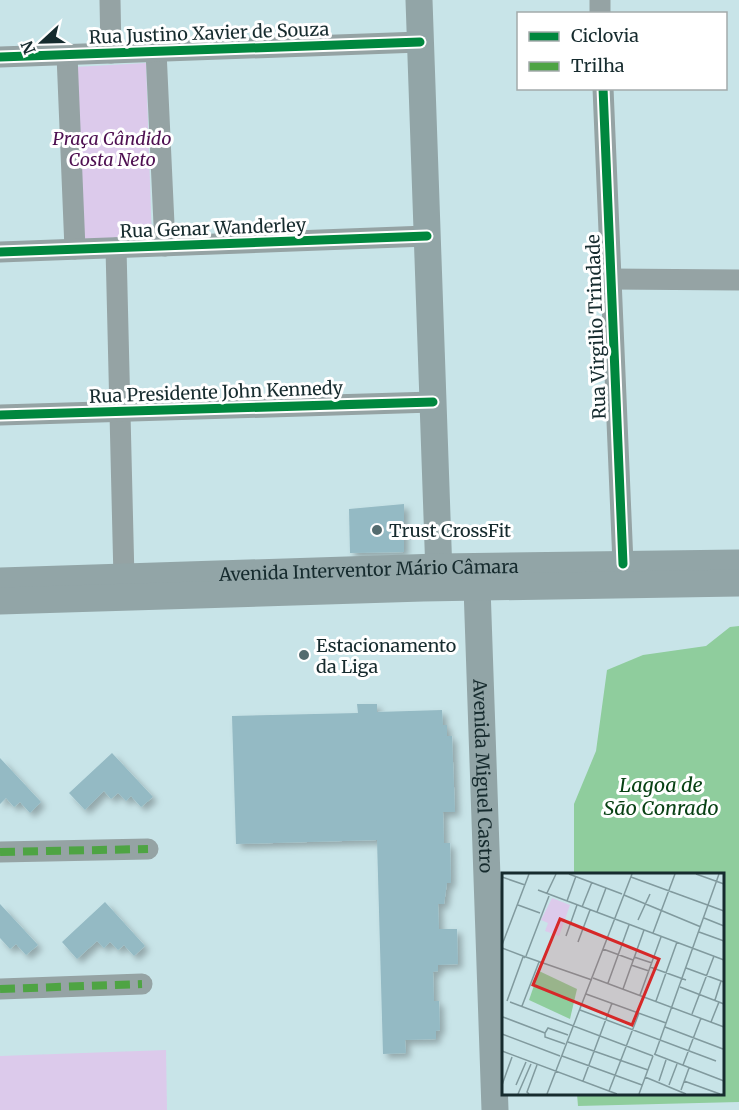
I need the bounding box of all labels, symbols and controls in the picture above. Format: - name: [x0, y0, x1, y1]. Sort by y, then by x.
- north arrow: [12, 12, 72, 72]
- legend: [517, 12, 727, 90]
- street label: Rua Justino Xavier de Souza: [88, 17, 330, 49]
- text: Ciclovia: [571, 24, 639, 47]
- text: N: [16, 38, 40, 57]
- text: Trilha: [571, 54, 625, 77]
- park label: Praça Cândido Costa Neto: [53, 127, 171, 171]
- street label: Rua Genar Wanderley: [119, 213, 307, 243]
- street label: Rua Virgilio Trindade: [581, 234, 611, 420]
- street label: Rua Presidente John Kennedy: [89, 376, 344, 408]
- place label: Trust CrossFit: [389, 519, 511, 542]
- marker: Trust CrossFit: [370, 523, 384, 537]
- street label: Avenida Interventor Mário Câmara: [218, 554, 519, 586]
- place label: Estacionamento da Liga: [316, 634, 456, 678]
- marker: Estacionamento da Liga: [297, 648, 311, 662]
- street label: Avenida Miguel Castro: [469, 678, 498, 874]
- water label: Lagoa de São Conrado: [603, 772, 719, 820]
- inset map: [502, 873, 724, 1095]

